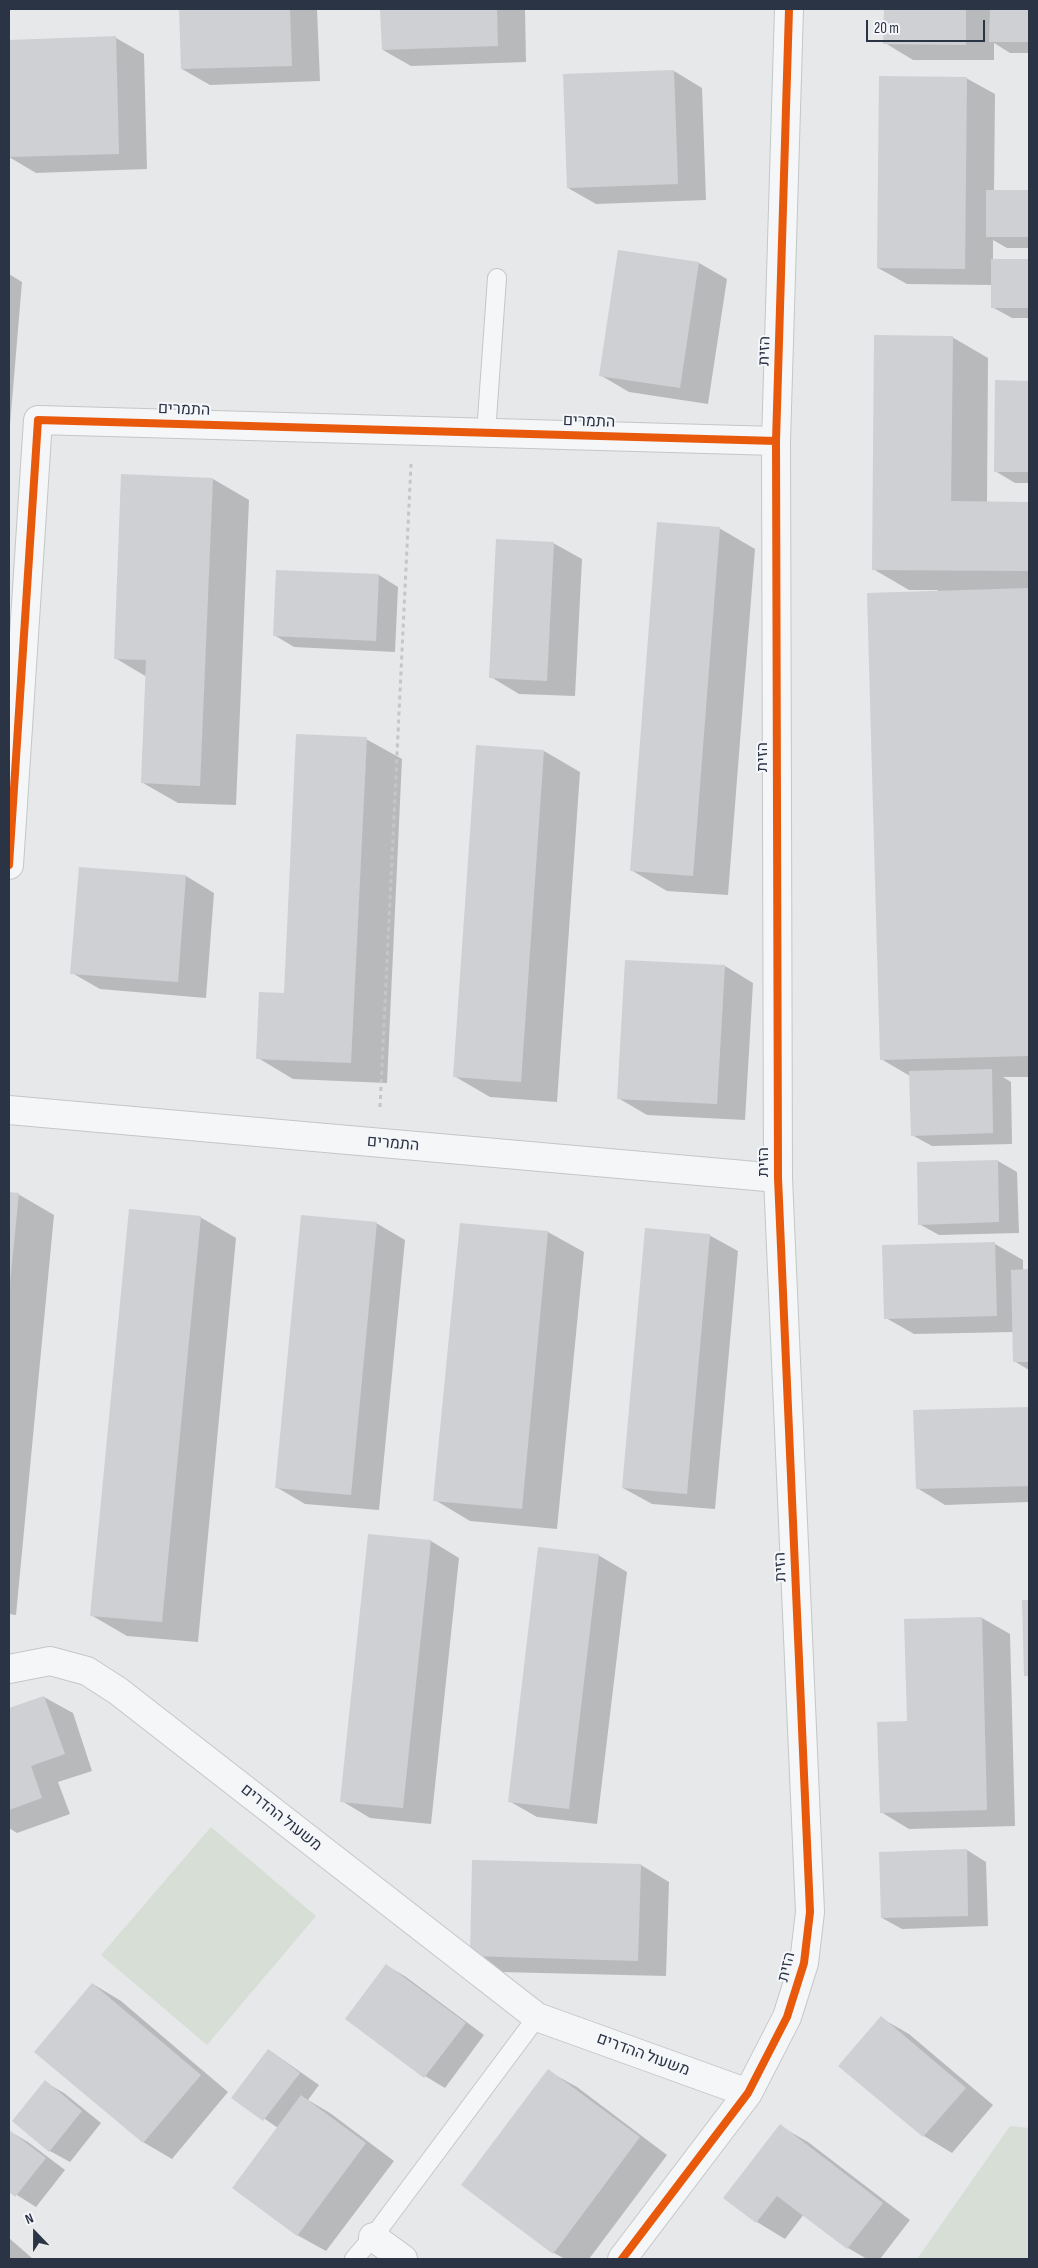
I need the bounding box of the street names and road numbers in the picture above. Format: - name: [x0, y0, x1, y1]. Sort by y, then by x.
- street label: הזית: [755, 336, 775, 366]
- street label: התמרים: [157, 399, 211, 421]
- street label: התמרים: [562, 411, 616, 433]
- street label: הזית: [753, 742, 773, 772]
- street label: התמרים: [366, 1132, 420, 1156]
- street label: הזית: [754, 1147, 774, 1177]
- street label: הזית: [771, 1552, 791, 1582]
- street label: משעול ההדרים: [237, 1780, 325, 1856]
- street label: הזית: [774, 1950, 800, 1984]
- street label: משעול ההדרים: [594, 2029, 692, 2081]

